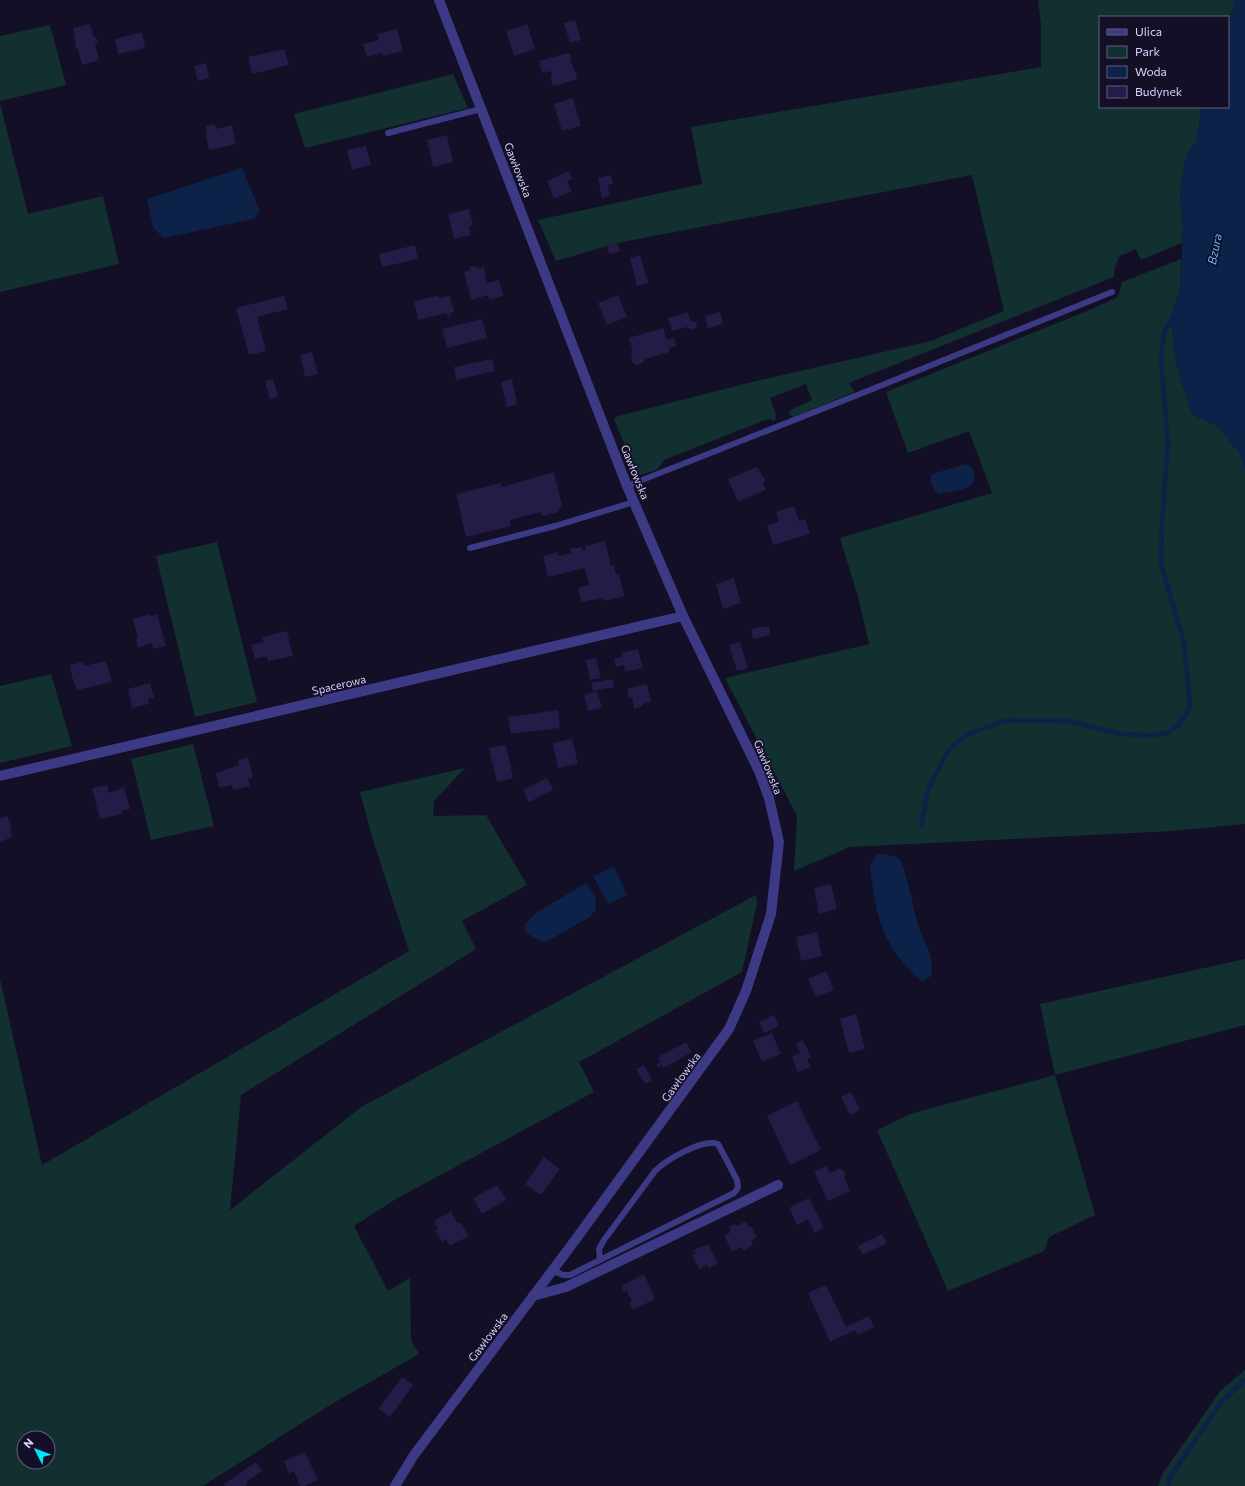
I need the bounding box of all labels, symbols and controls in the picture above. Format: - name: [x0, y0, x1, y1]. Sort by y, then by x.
- legend: [1099, 16, 1229, 108]
- text: Ulica: [1135, 24, 1162, 38]
- text: Park: [1135, 44, 1161, 58]
- text: Woda: [1135, 64, 1167, 78]
- text: Budynek: [1135, 84, 1183, 98]
- street label: Gawłowska: [502, 141, 535, 199]
- water label: Bzura: [1204, 232, 1224, 266]
- street label: Gawłowska: [619, 443, 652, 501]
- street label: Spacerowa: [311, 672, 367, 697]
- street label: Gawłowska: [752, 738, 785, 796]
- street label: Gawłowska: [658, 1050, 703, 1104]
- street label: Gawłowska: [465, 1310, 510, 1364]
- north arrow: [16, 1430, 56, 1470]
- text: N: [21, 1436, 36, 1450]

